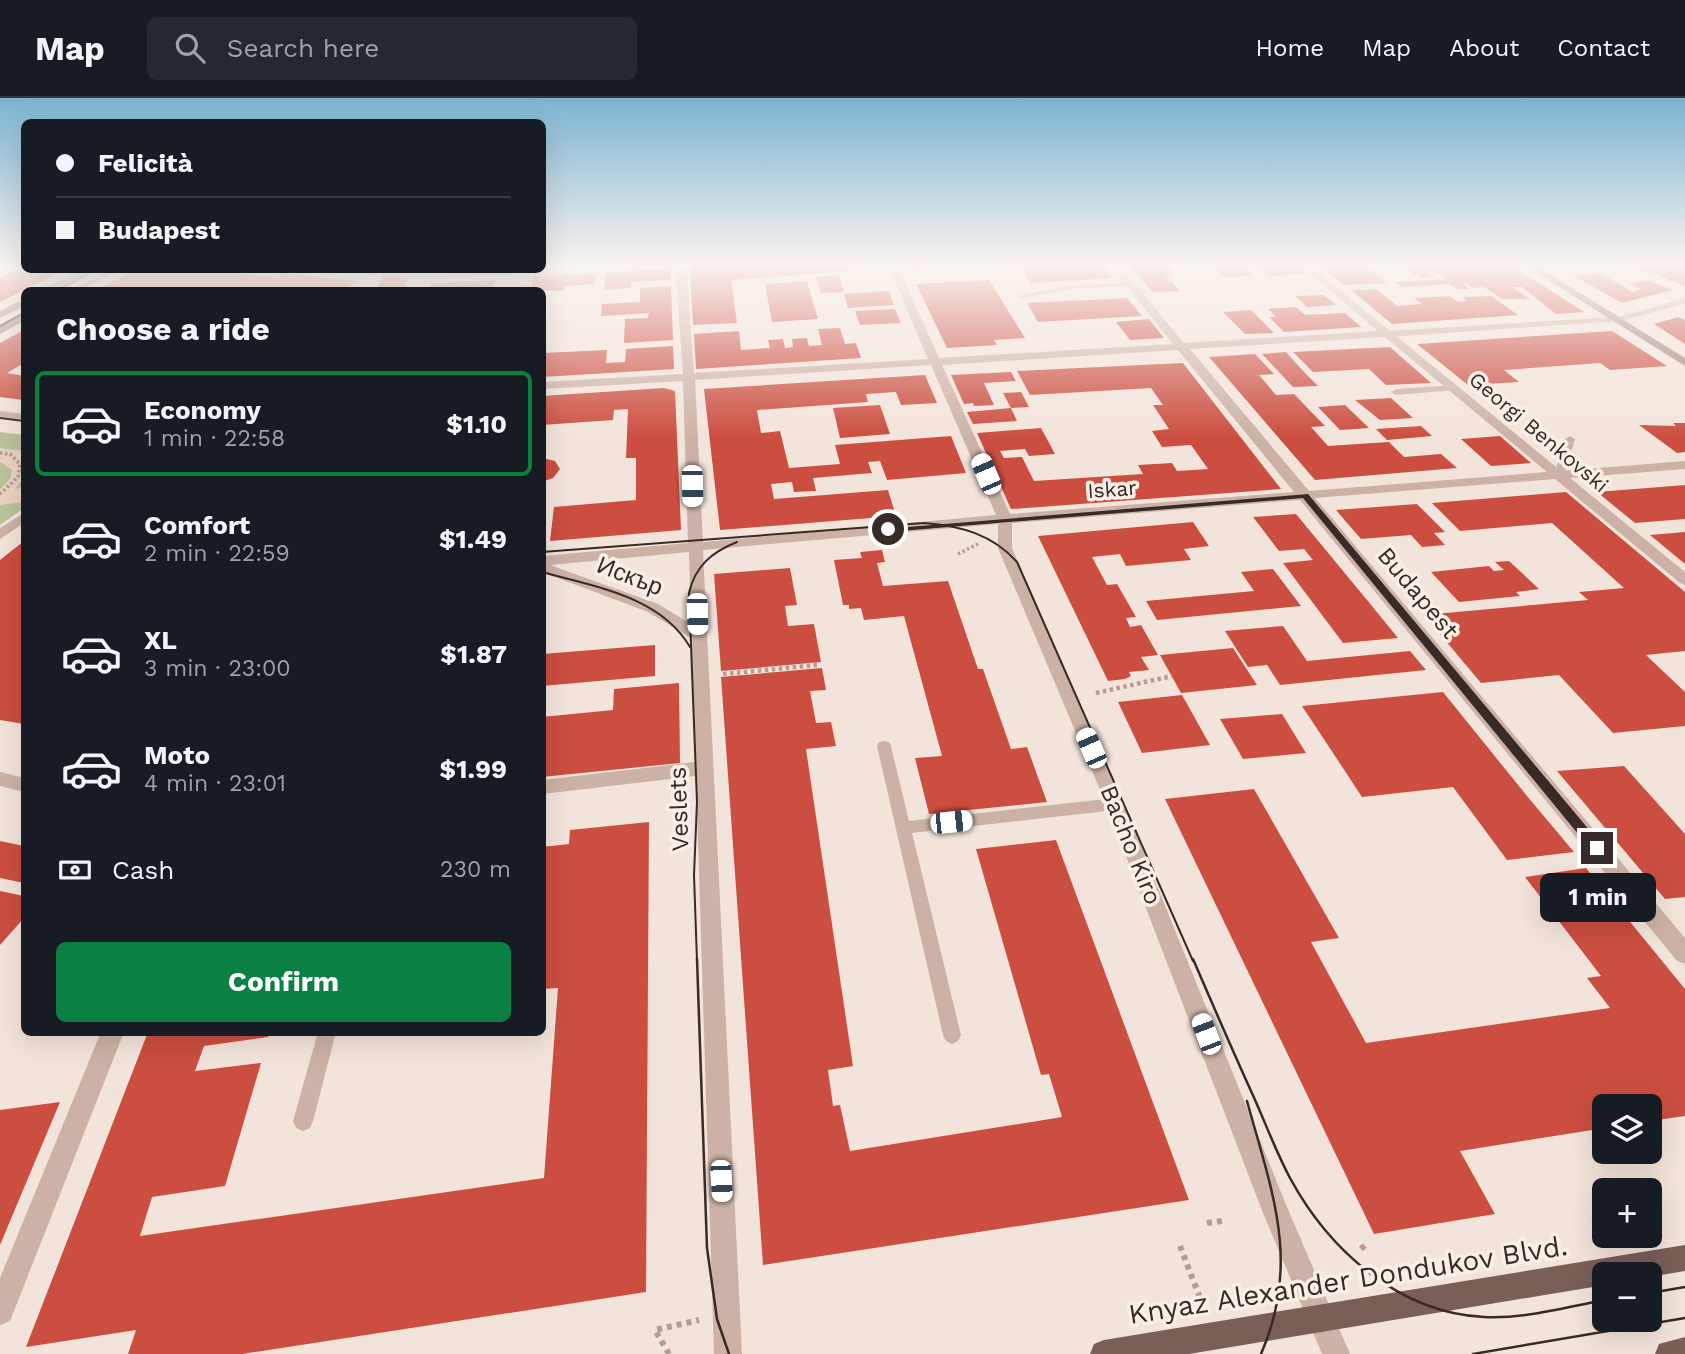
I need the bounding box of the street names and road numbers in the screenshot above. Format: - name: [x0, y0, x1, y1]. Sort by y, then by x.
- street label: Georgi Benkovski: [1464, 366, 1614, 498]
- street label: Iskar: [1087, 475, 1138, 503]
- street label: Budapest: [1372, 542, 1464, 644]
- street label: Искър: [593, 551, 667, 601]
- street label: Veslets: [664, 766, 694, 852]
- street label: Bacho Kiro: [1094, 781, 1168, 909]
- street label: Knyaz Alexander Dondukov Blvd.: [1126, 1229, 1570, 1331]

